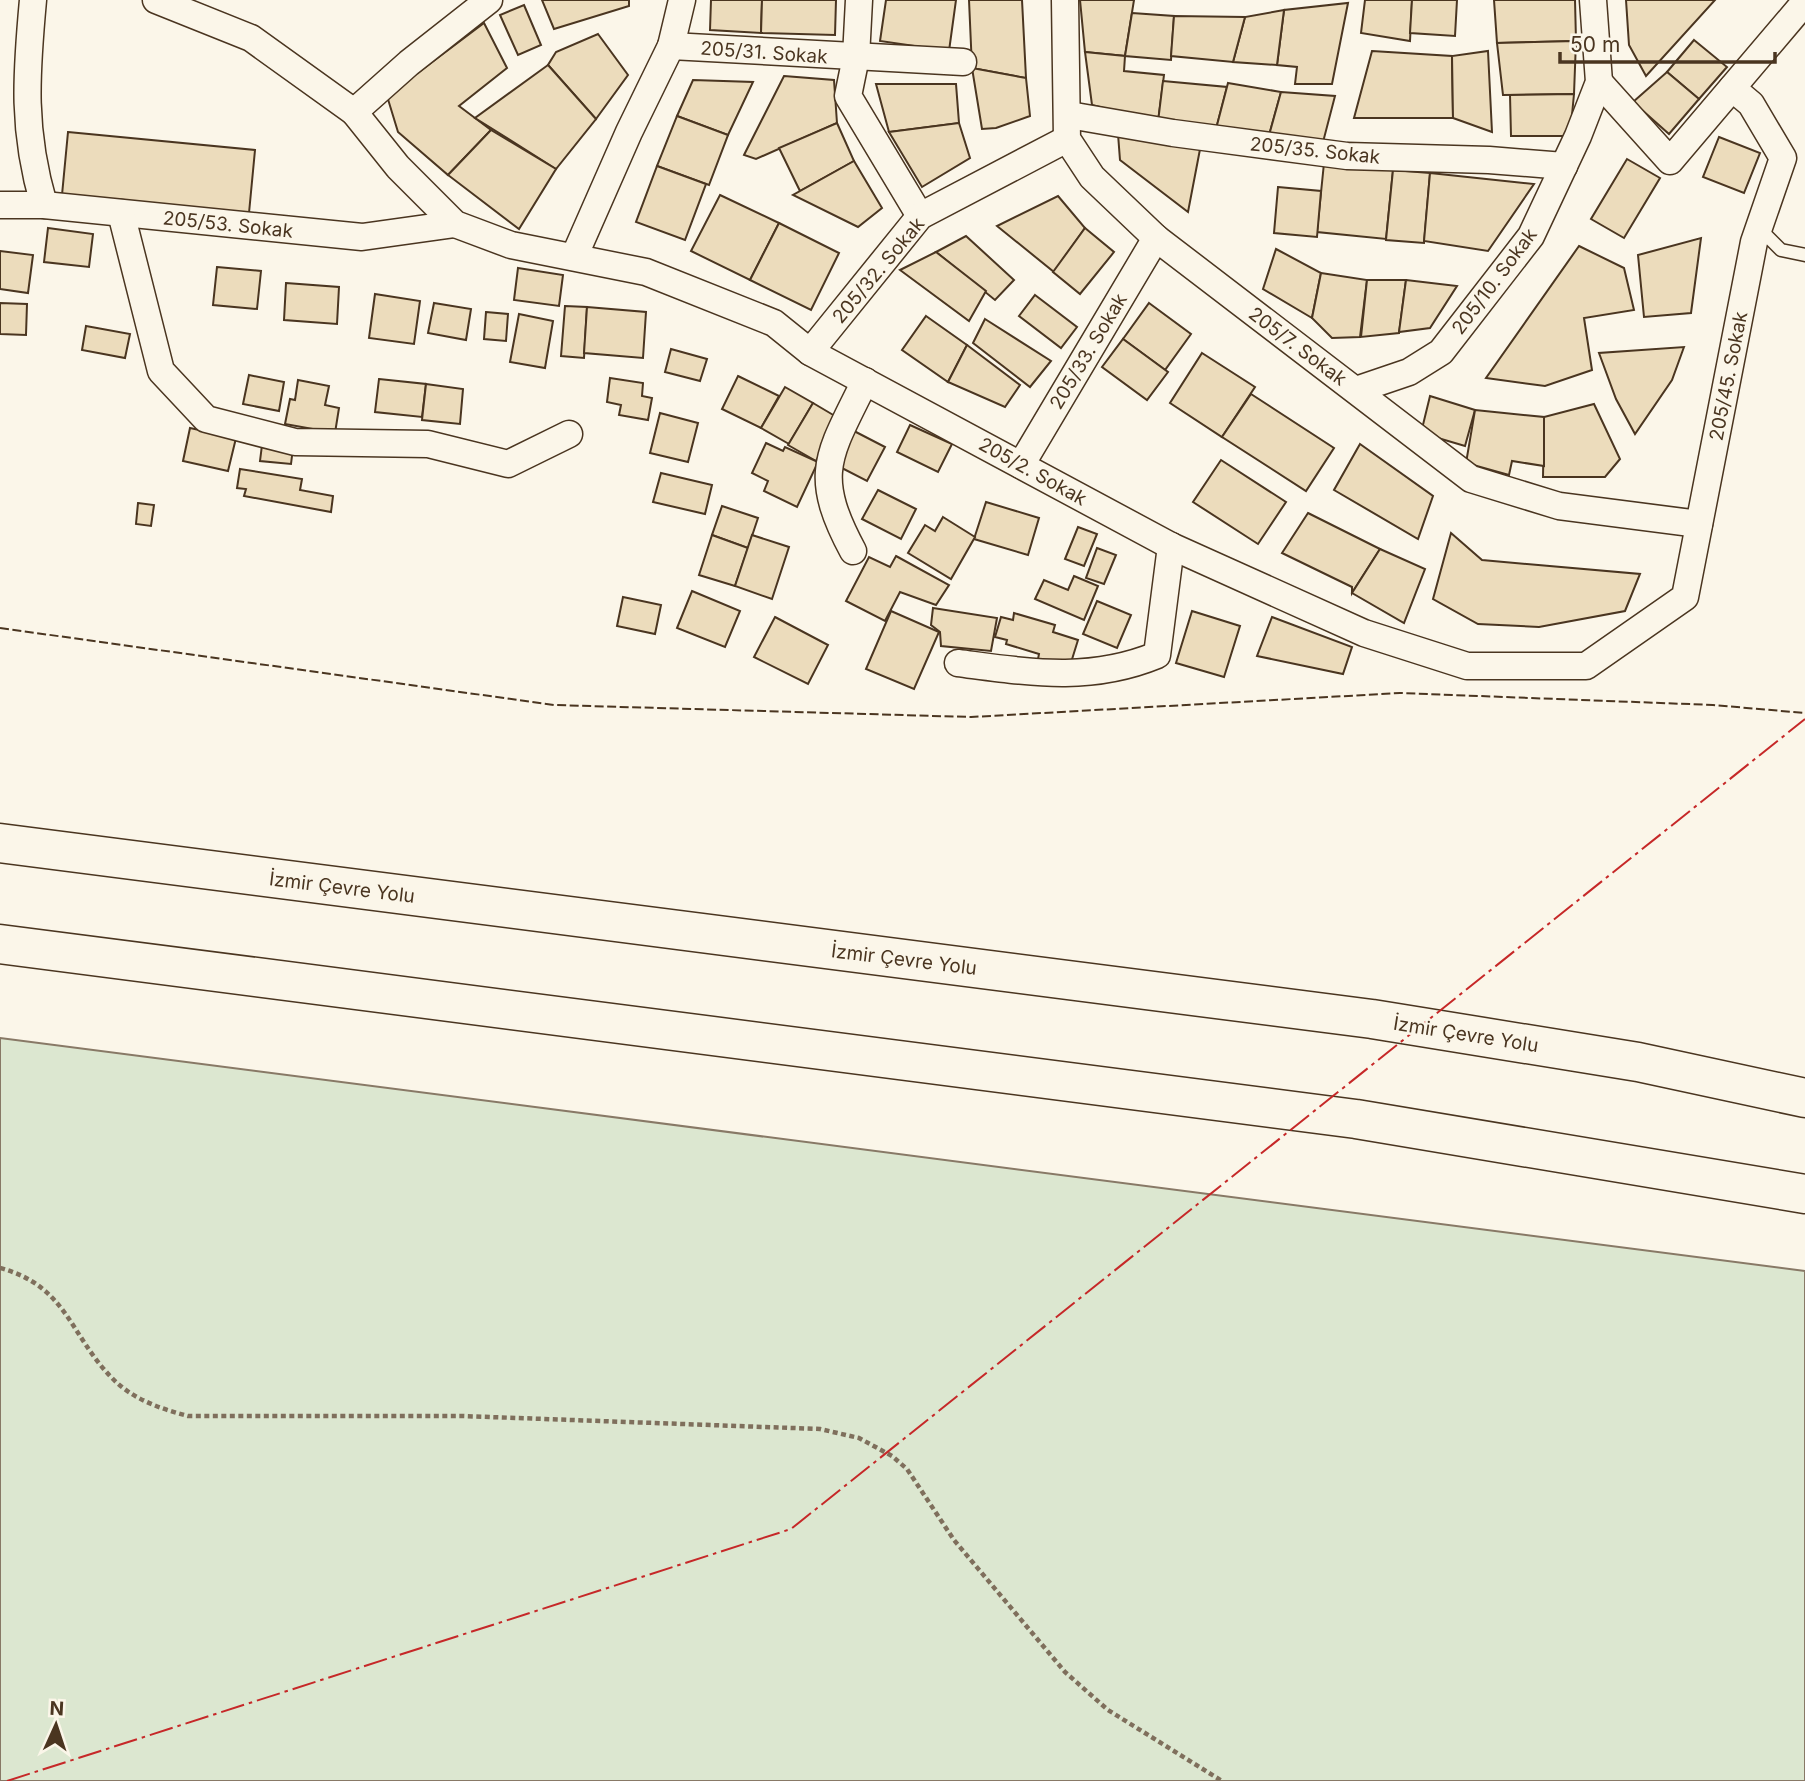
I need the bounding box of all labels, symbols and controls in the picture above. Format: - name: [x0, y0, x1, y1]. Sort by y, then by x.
- scale bar: [1560, 21, 1775, 65]
- text: 50 m: [1570, 32, 1620, 57]
- street label: 205/31. Sokak: [700, 37, 829, 68]
- street label: 205/35. Sokak: [1249, 132, 1382, 169]
- street label: 205/53. Sokak: [162, 206, 295, 243]
- street label: 205/32. Sokak: [827, 212, 930, 328]
- street label: 205/10. Sokak: [1447, 223, 1542, 339]
- street label: 205/33. Sokak: [1045, 289, 1132, 413]
- street label: 205/7. Sokak: [1244, 302, 1352, 391]
- street label: 205/45. Sokak: [1705, 309, 1752, 443]
- street label: 205/2. Sokak: [975, 432, 1091, 511]
- street label: İzmir Çevre Yolu: [268, 867, 416, 908]
- street label: İzmir Çevre Yolu: [830, 939, 978, 980]
- street label: İzmir Çevre Yolu: [1392, 1012, 1540, 1057]
- north arrow: [21, 1690, 91, 1760]
- text: N: [49, 1697, 65, 1720]

